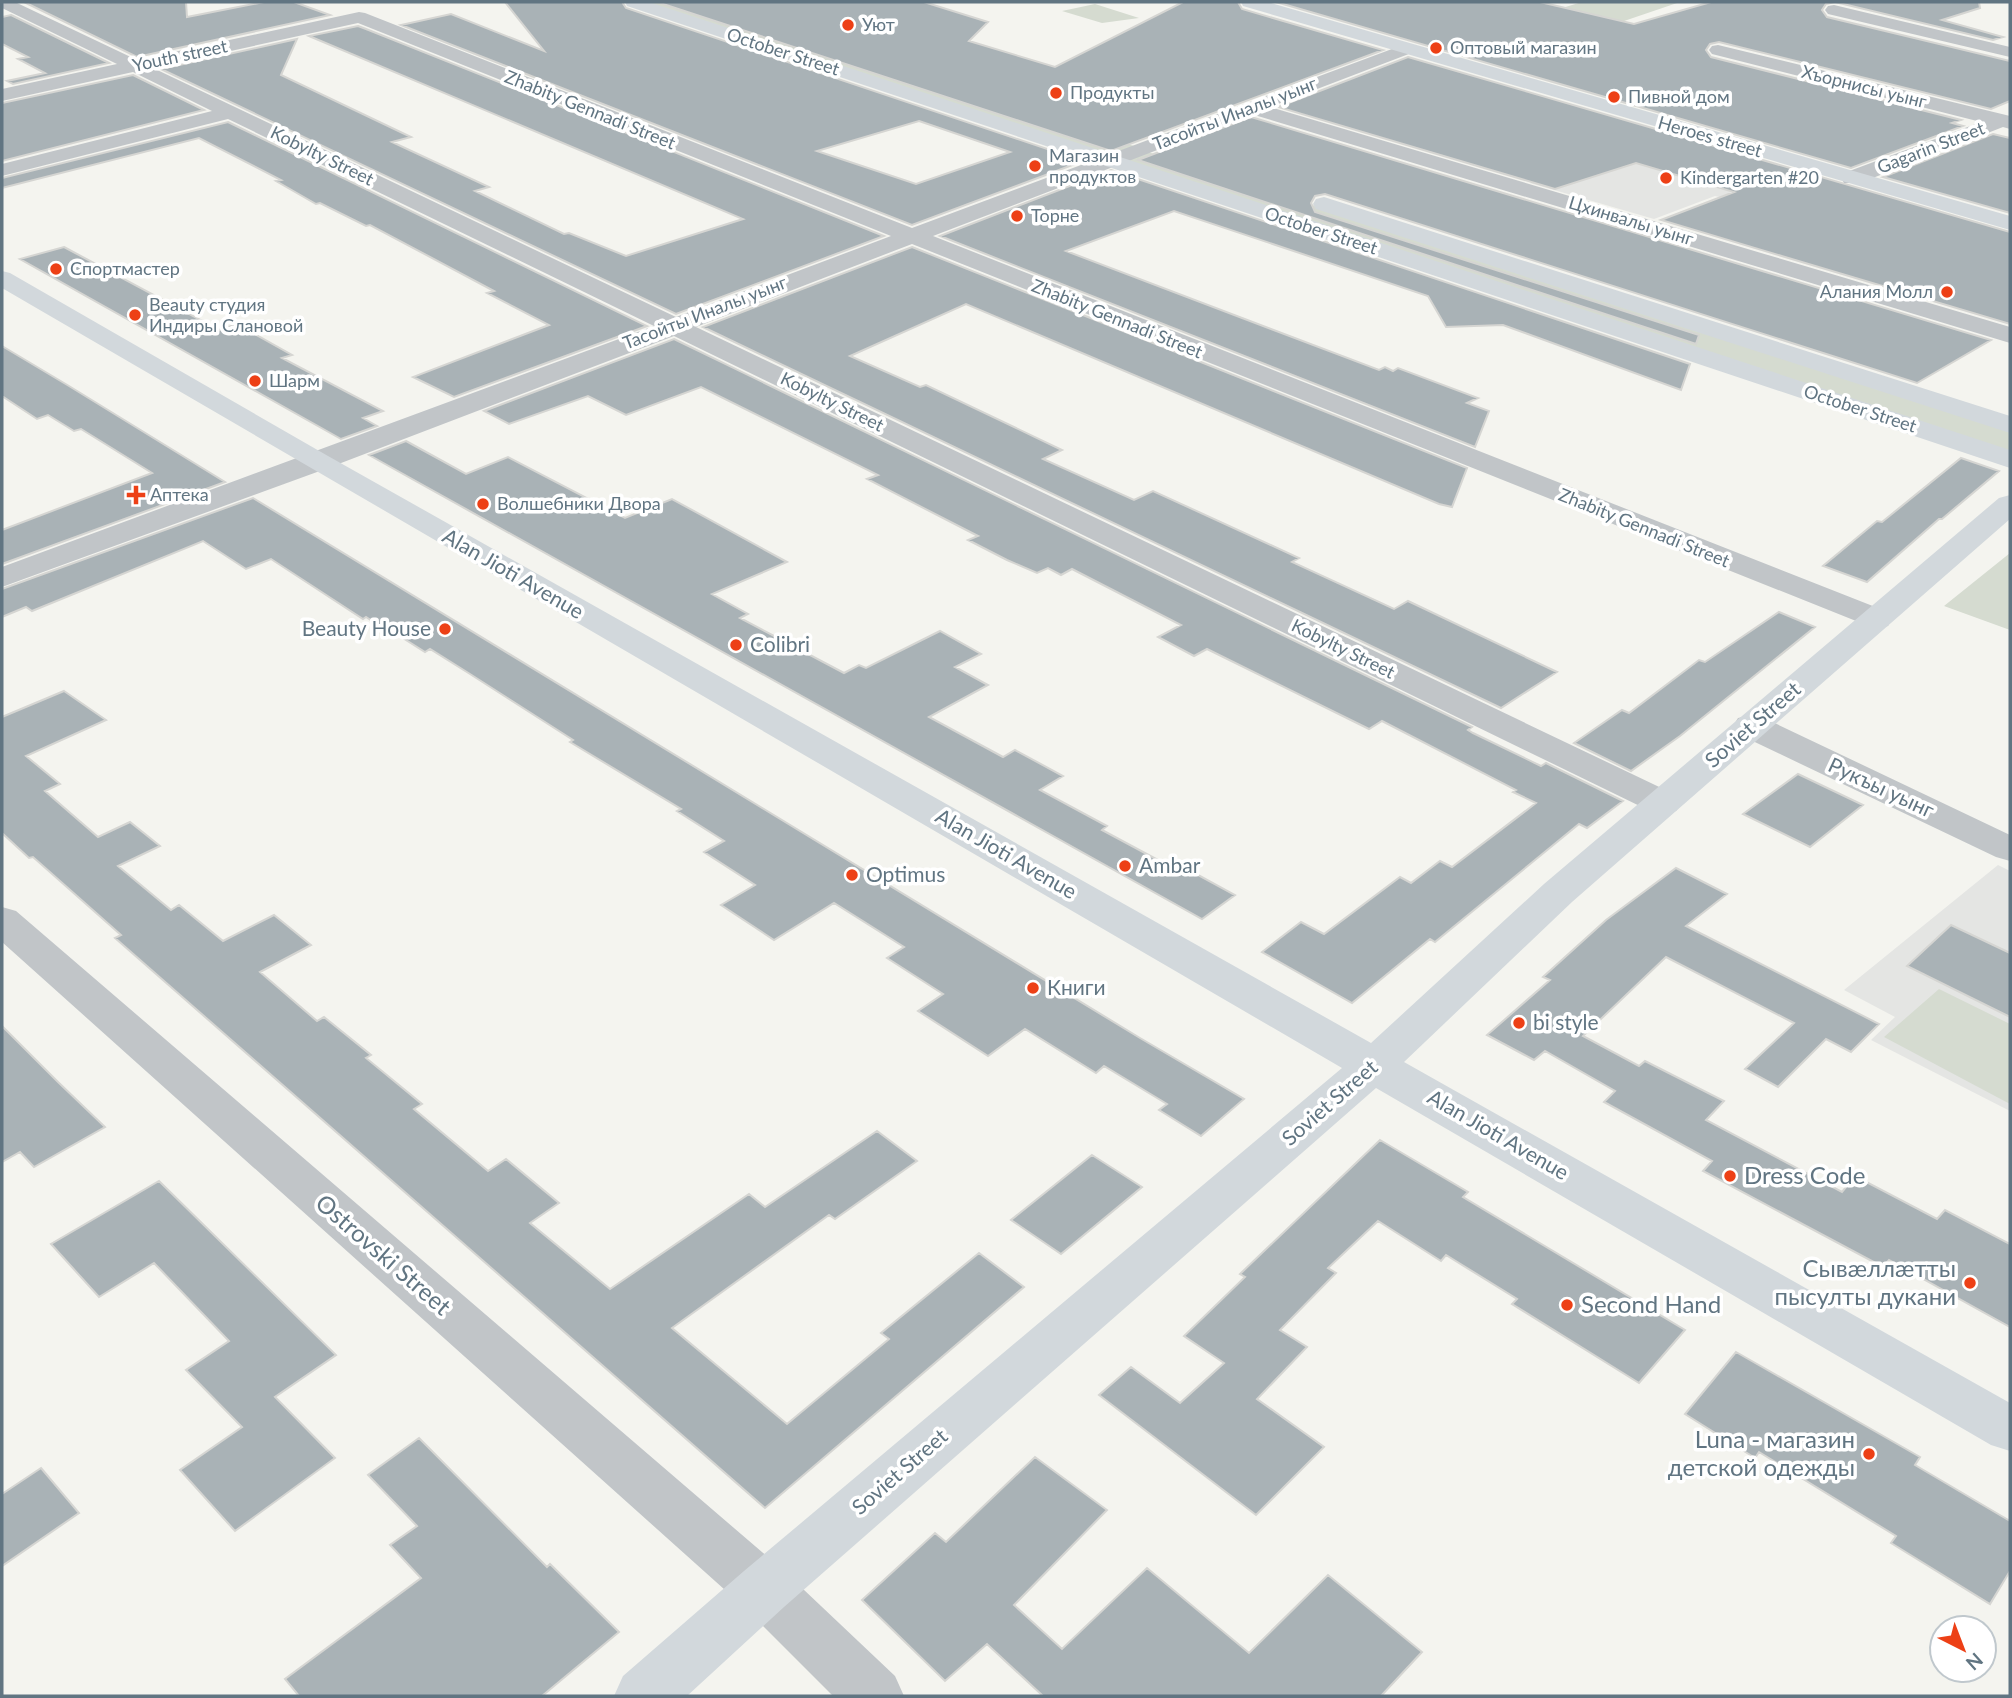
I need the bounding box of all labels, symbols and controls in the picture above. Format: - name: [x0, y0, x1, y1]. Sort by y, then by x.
- place label: Уют: [862, 13, 895, 35]
- marker: Уют: [840, 17, 856, 33]
- street label: October Street: [724, 22, 843, 80]
- street label: Youth street: [130, 34, 230, 76]
- place label: Оптовый магазин: [1450, 36, 1597, 58]
- marker: Оптовый магазин: [1428, 40, 1444, 56]
- street label: Хъорнисы уынг: [1799, 60, 1930, 112]
- street label: Zhabity Gennadi Street: [502, 65, 679, 154]
- street label: Тасойты Иналы уынг: [1150, 71, 1320, 154]
- place label: Продукты: [1070, 81, 1154, 103]
- marker: Продукты: [1048, 85, 1064, 101]
- place label: Пивной дом: [1628, 85, 1730, 107]
- marker: Пивной дом: [1606, 89, 1622, 105]
- street label: Heroes street: [1656, 111, 1765, 162]
- street label: Gagarin Street: [1874, 116, 1988, 178]
- street label: Kobylty Street: [267, 121, 378, 190]
- place label: Магазин продуктов: [1049, 144, 1136, 187]
- marker: Магазин продуктов: [1027, 158, 1043, 174]
- place label: Kindergarten #20: [1680, 166, 1819, 188]
- marker: Kindergarten #20: [1658, 170, 1674, 186]
- street label: Цхинвалы уынг: [1566, 191, 1697, 250]
- street label: October Street: [1262, 201, 1381, 259]
- place label: Торне: [1031, 204, 1079, 226]
- marker: Торне: [1009, 208, 1025, 224]
- place label: Спортмастер: [70, 257, 180, 279]
- marker: Спортмастер: [48, 261, 64, 277]
- street label: Тасойты Иналы уынг: [620, 270, 790, 353]
- street label: Zhabity Gennadi Street: [1029, 274, 1206, 363]
- place label: Алания Молл: [1820, 280, 1933, 302]
- marker: Алания Молл: [1939, 284, 1955, 300]
- place label: Beauty студия Индиры Слановой: [149, 293, 303, 336]
- marker: Beauty студия Индиры Слановой: [127, 307, 143, 323]
- street label: Kobylty Street: [777, 367, 888, 436]
- place label: Шарм: [269, 369, 320, 391]
- marker: Шарм: [247, 373, 263, 389]
- street label: October Street: [1801, 379, 1920, 437]
- place label: Аптека: [150, 483, 209, 505]
- street label: Zhabity Gennadi Street: [1556, 483, 1733, 572]
- marker: Аптека: [128, 487, 144, 503]
- place label: Волшебники Двора: [497, 492, 661, 514]
- marker: Волшебники Двора: [475, 496, 491, 512]
- street label: Alan Jioti Avenue: [439, 522, 589, 623]
- street label: Kobylty Street: [1288, 614, 1399, 683]
- place label: Beauty House: [302, 615, 431, 640]
- marker: Beauty House: [437, 621, 453, 637]
- place label: Colibri: [750, 631, 810, 656]
- marker: Colibri: [728, 637, 744, 653]
- street label: Soviet Street: [1699, 675, 1805, 772]
- street label: Рукъы уынг: [1825, 751, 1939, 822]
- street label: Alan Jioti Avenue: [932, 802, 1082, 903]
- place label: Ambar: [1139, 852, 1201, 877]
- marker: Ambar: [1117, 858, 1133, 874]
- place label: Optimus: [866, 861, 945, 886]
- marker: Optimus: [844, 867, 860, 883]
- place label: Книги: [1047, 974, 1106, 999]
- marker: Книги: [1025, 980, 1041, 996]
- place label: bi style: [1533, 1009, 1599, 1034]
- marker: bi style: [1511, 1015, 1527, 1031]
- street label: Soviet Street: [1276, 1053, 1382, 1150]
- street label: Alan Jioti Avenue: [1424, 1083, 1574, 1184]
- place label: Dress Code: [1744, 1160, 1865, 1189]
- marker: Dress Code: [1722, 1168, 1738, 1184]
- street label: Ostrovski Street: [311, 1187, 458, 1321]
- place label: Сывæллæтты пысулты дукани: [1774, 1253, 1956, 1310]
- marker: Сывæллæтты пысулты дукани: [1962, 1275, 1978, 1291]
- place label: Second Hand: [1581, 1289, 1721, 1318]
- marker: Second Hand: [1559, 1297, 1575, 1313]
- street label: Soviet Street: [846, 1422, 952, 1519]
- place label: Luna - магазин детской одежды: [1668, 1424, 1855, 1481]
- marker: Luna - магазин детской одежды: [1861, 1446, 1877, 1462]
- north arrow: [1928, 1614, 1998, 1684]
- text: N: [1962, 1649, 1988, 1675]

